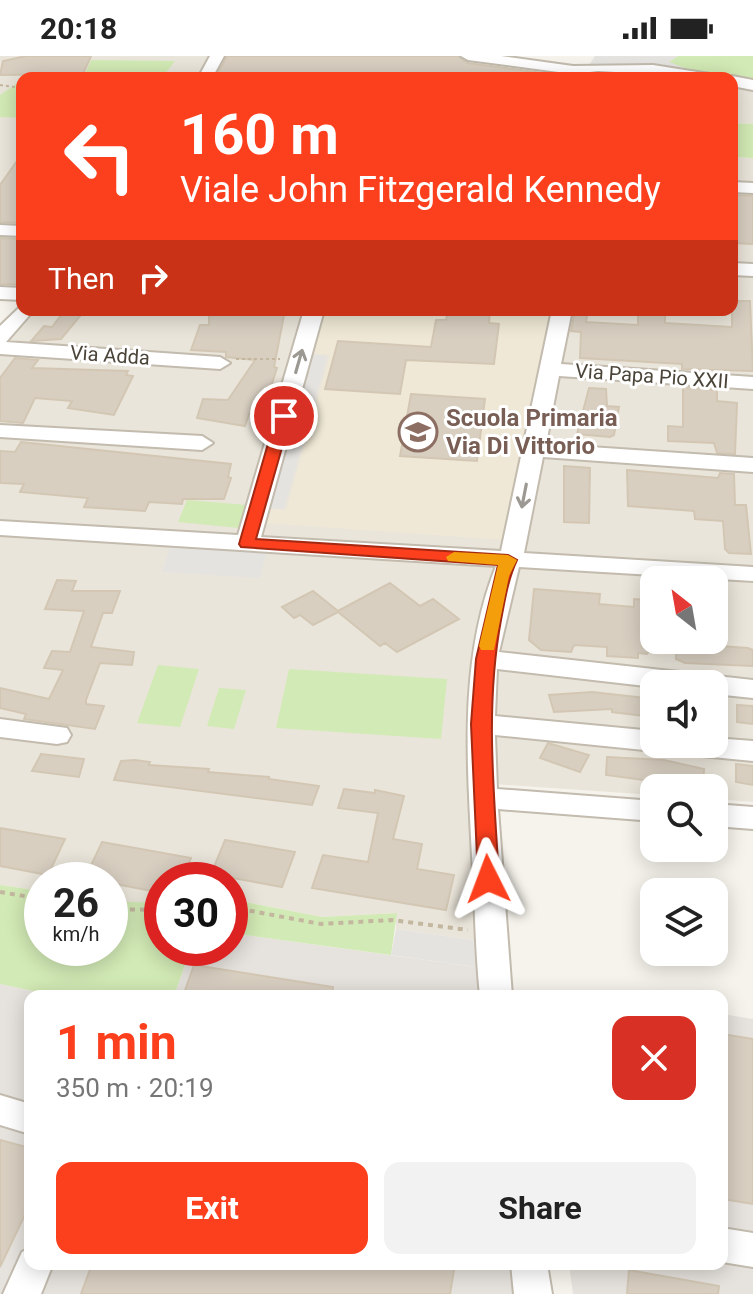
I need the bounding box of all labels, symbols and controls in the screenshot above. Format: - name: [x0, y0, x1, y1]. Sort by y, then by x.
- text: 20:18: [40, 11, 117, 46]
- text: 160 m: [180, 102, 339, 168]
- icon: left: [48, 104, 152, 208]
- text: Viale John Fitzgerald Kennedy: [180, 169, 661, 211]
- icon: right: [131, 256, 175, 300]
- text: Then: [48, 261, 115, 296]
- street label: Via Adda: [69, 340, 151, 370]
- one-way arrow: [292, 349, 307, 375]
- street label: Via Papa Pio XXII: [574, 359, 730, 393]
- pin: [250, 382, 318, 450]
- icon: arrive: [262, 394, 306, 438]
- place label: Scuola Primaria Via Di Vittorio: [446, 404, 618, 460]
- school or university icon: Scuola Primaria Via Di Vittorio: [397, 411, 439, 453]
- one-way arrow: [516, 483, 531, 508]
- north arrow: [640, 566, 728, 654]
- map controls: [640, 566, 728, 966]
- button: sound: [640, 670, 728, 758]
- button: search: [640, 774, 728, 862]
- position arrow: [446, 837, 530, 921]
- speed limit sign: 30: [144, 862, 248, 966]
- button: layers: [640, 878, 728, 966]
- text: 26: [53, 880, 99, 927]
- text: km/h: [53, 922, 99, 946]
- text: 1 min: [56, 1014, 177, 1071]
- button: close: [612, 1016, 696, 1100]
- text: 350 m · 20:19: [56, 1073, 214, 1103]
- button: Exit: [56, 1162, 368, 1254]
- button: Share: [384, 1162, 696, 1254]

